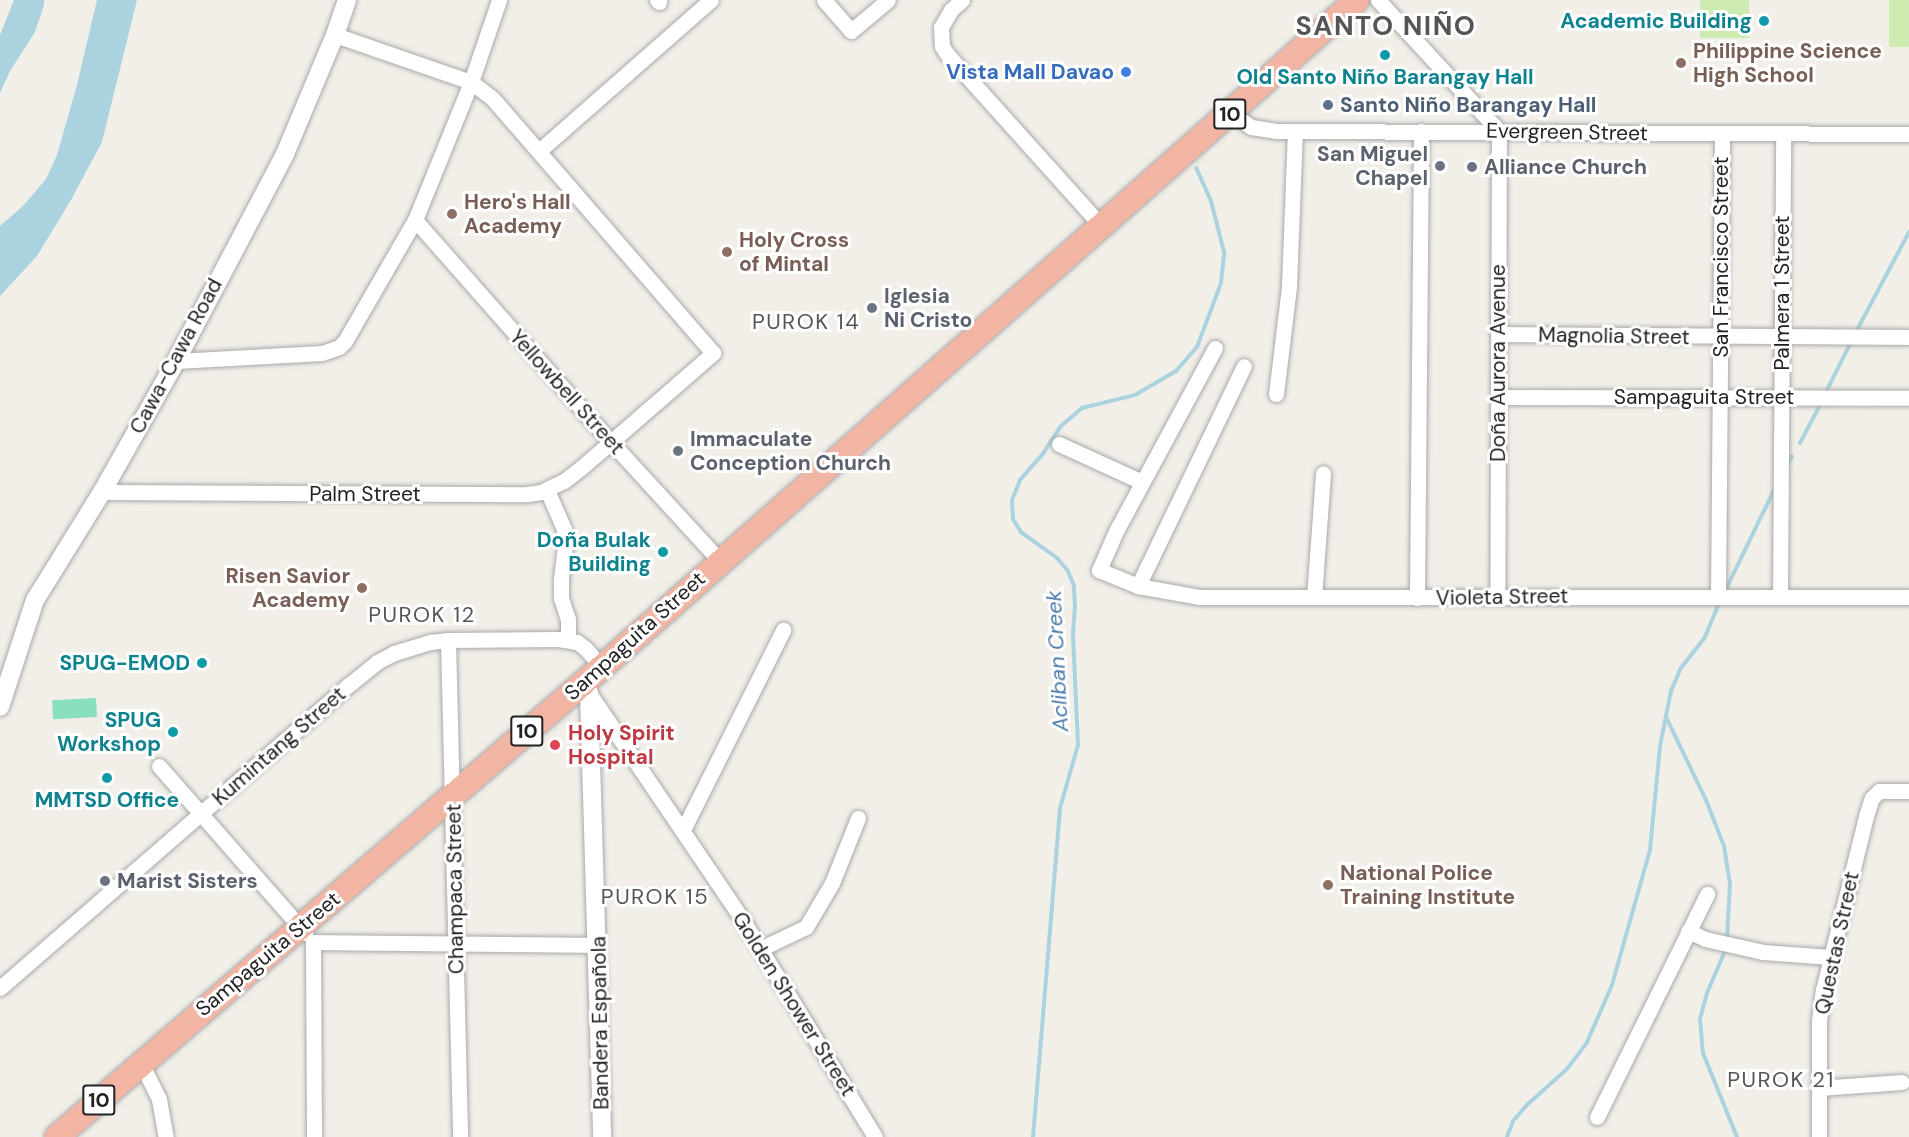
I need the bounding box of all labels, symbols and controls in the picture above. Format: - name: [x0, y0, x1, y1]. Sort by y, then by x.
- place label: Academic Building: [1560, 8, 1752, 34]
- district label: SANTO NIÑO: [1295, 10, 1477, 42]
- marker: Academic Building: [1757, 14, 1771, 28]
- place label: Philippine Science High School: [1693, 38, 1882, 88]
- marker: Old Santo Niño Barangay Hall: [1378, 48, 1392, 62]
- marker: Philippine Science High School: [1674, 56, 1688, 70]
- place label: Vista Mall Davao: [946, 59, 1114, 85]
- place label: Old Santo Niño Barangay Hall: [1236, 64, 1534, 90]
- marker: Vista Mall Davao: [1119, 65, 1133, 79]
- place label: Santo Niño Barangay Hall: [1340, 92, 1596, 118]
- road number: 10: [1212, 97, 1248, 131]
- marker: Santo Niño Barangay Hall: [1321, 98, 1335, 112]
- street label: Evergreen Street: [1486, 118, 1648, 146]
- place label: San Miguel Chapel: [1317, 141, 1428, 191]
- place label: Alliance Church: [1484, 154, 1647, 180]
- street label: San Francisco Street: [1708, 157, 1734, 357]
- marker: San Miguel Chapel: [1433, 159, 1447, 173]
- marker: Alliance Church: [1465, 160, 1479, 174]
- place label: Hero's Hall Academy: [464, 189, 571, 239]
- marker: Hero's Hall Academy: [445, 207, 459, 221]
- street label: Palmera 1 Street: [1769, 216, 1795, 370]
- place label: Holy Cross of Mintal: [739, 227, 849, 277]
- marker: Holy Cross of Mintal: [720, 245, 734, 259]
- street label: Doña Aurora Avenue: [1485, 264, 1511, 462]
- street label: Cawa-Cawa Road: [124, 274, 228, 438]
- place label: Iglesia Ni Cristo: [884, 283, 972, 333]
- marker: Iglesia Ni Cristo: [865, 301, 879, 315]
- district label: PUROK 14: [752, 309, 860, 335]
- street label: Magnolia Street: [1538, 322, 1690, 350]
- street label: Yellowbell Street: [504, 324, 630, 460]
- street label: Sampaguita Street: [1614, 384, 1794, 410]
- place label: Immaculate Conception Church: [690, 426, 891, 476]
- marker: Immaculate Conception Church: [671, 444, 685, 458]
- street label: Palm Street: [309, 481, 421, 507]
- place label: Doña Bulak Building: [537, 527, 651, 577]
- marker: Doña Bulak Building: [656, 545, 670, 559]
- place label: Risen Savior Academy: [226, 563, 350, 613]
- street label: Sampaguita Street: [560, 566, 710, 706]
- marker: Risen Savior Academy: [355, 581, 369, 595]
- street label: Violeta Street: [1436, 583, 1568, 611]
- water label: Acliban Creek: [1040, 590, 1074, 732]
- district label: PUROK 12: [368, 602, 476, 628]
- place label: SPUG-EMOD: [59, 650, 190, 676]
- marker: SPUG-EMOD: [195, 656, 209, 670]
- street label: Kumintang Street: [207, 681, 351, 811]
- place label: SPUG Workshop: [57, 707, 161, 757]
- road number: 10: [509, 714, 545, 748]
- place label: Holy Spirit Hospital: [568, 720, 675, 770]
- marker: SPUG Workshop: [166, 725, 180, 739]
- marker: Holy Spirit Hospital: [546, 736, 564, 754]
- marker: MMTSD Office: [100, 771, 114, 785]
- place label: MMTSD Office: [35, 787, 179, 813]
- street label: Champaca Street: [441, 804, 469, 974]
- place label: National Police Training Institute: [1340, 860, 1515, 910]
- place label: Marist Sisters: [117, 868, 258, 894]
- street label: Questas Street: [1810, 869, 1864, 1017]
- marker: Marist Sisters: [98, 874, 112, 888]
- marker: National Police Training Institute: [1321, 878, 1335, 892]
- district label: PUROK 15: [601, 884, 709, 910]
- street label: Sampaguita Street: [191, 886, 345, 1022]
- street label: Golden Shower Street: [727, 907, 861, 1101]
- street label: Bandera Española: [586, 936, 614, 1110]
- district label: PUROK 21: [1727, 1067, 1835, 1093]
- road number: 10: [81, 1083, 117, 1117]

